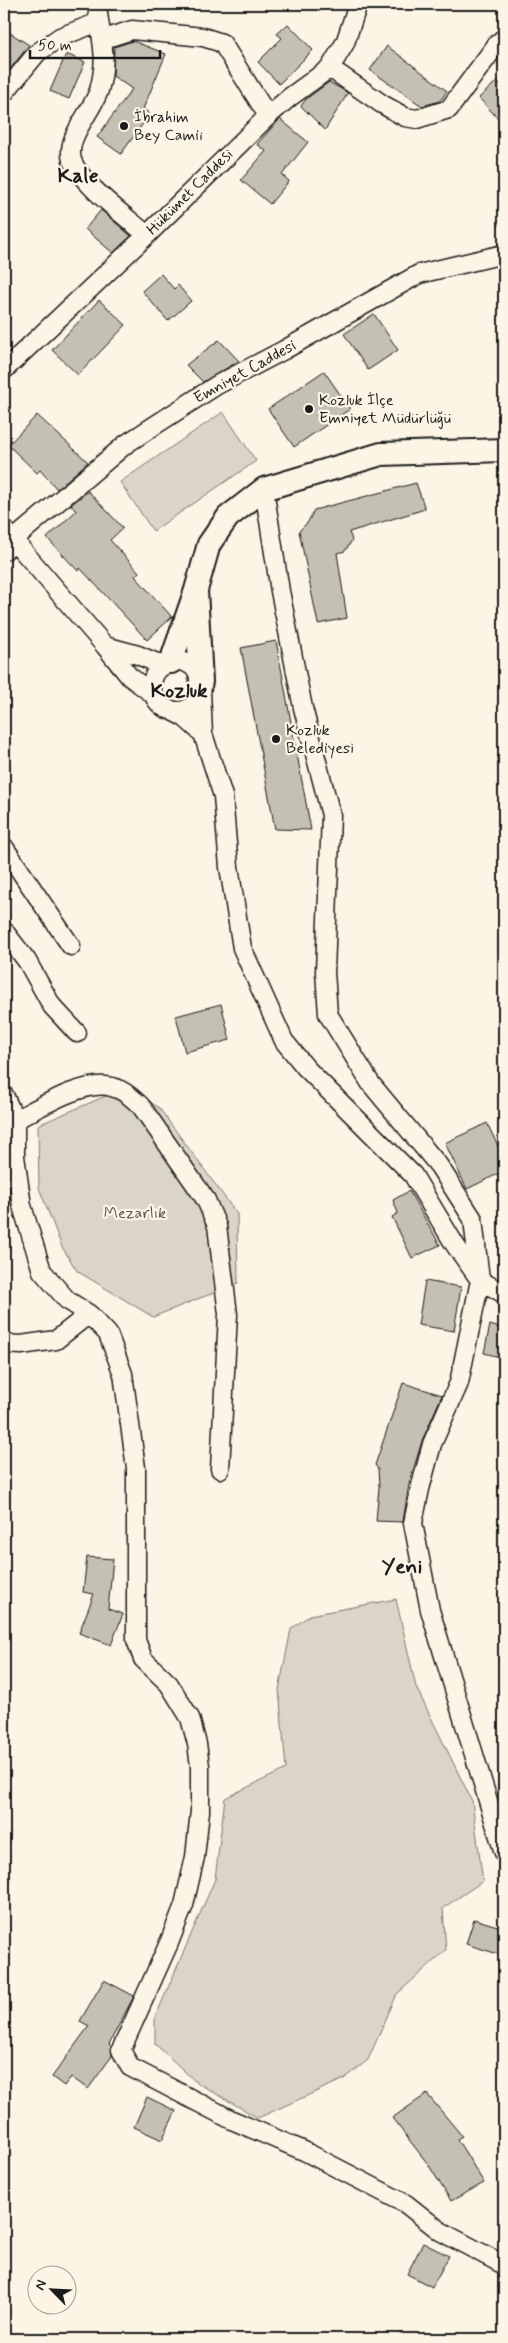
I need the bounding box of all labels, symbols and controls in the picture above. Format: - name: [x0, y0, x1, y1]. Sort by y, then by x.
- scale bar: [30, 28, 160, 60]
- text: 50 m: [38, 36, 72, 56]
- place label: İbrahim Bey Camii: [134, 107, 203, 146]
- marker: İbrahim Bey Camii: [118, 120, 130, 132]
- street label: Hükümet Caddesi: [142, 144, 238, 240]
- district label: Kale: [58, 162, 98, 190]
- street label: Emniyet Caddesi: [190, 335, 300, 409]
- place label: Kozluk İlçe Emniyet Müdürlüğü: [319, 390, 451, 429]
- marker: Kozluk İlçe Emniyet Müdürlüğü: [303, 403, 315, 415]
- district label: Kozluk: [150, 677, 208, 705]
- place label: Kozluk Belediyesi: [286, 720, 354, 759]
- marker: Kozluk Belediyesi: [270, 733, 282, 745]
- park label: Mezarlık: [104, 1203, 166, 1224]
- district label: Yeni: [382, 1553, 422, 1581]
- north arrow: [28, 2266, 78, 2316]
- text: N: [31, 2277, 51, 2293]

